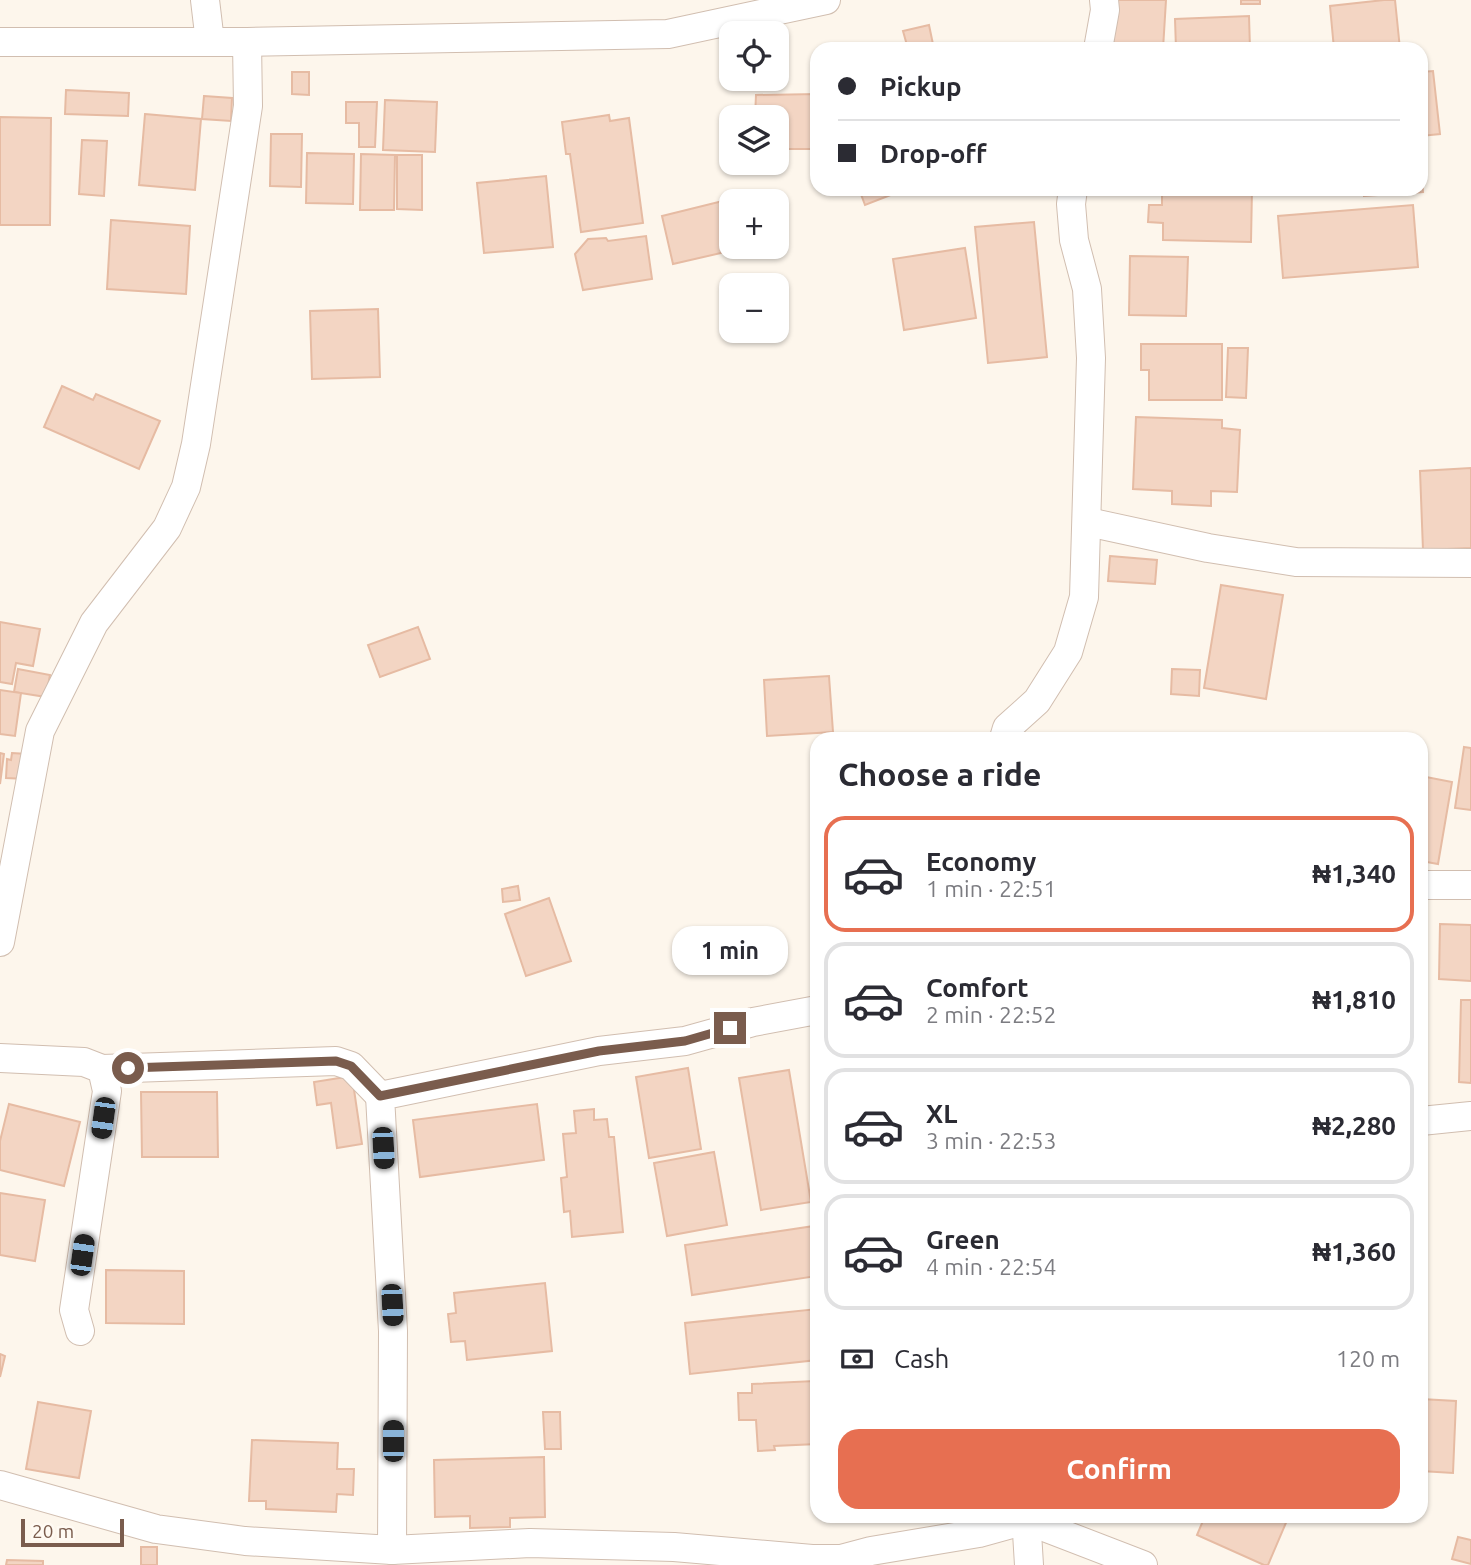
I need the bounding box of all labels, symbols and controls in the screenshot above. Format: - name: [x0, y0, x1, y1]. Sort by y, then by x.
- map controls: [719, 21, 789, 343]
- button: locate: [719, 21, 789, 91]
- text: Pickup: [880, 72, 962, 101]
- button: layers: [719, 105, 789, 175]
- text: Drop-off: [880, 139, 987, 168]
- button: +: [719, 189, 789, 259]
- button: −: [719, 273, 789, 343]
- text: Choose a ride: [838, 756, 1041, 792]
- icon: car: [842, 843, 905, 906]
- text: Economy: [926, 847, 1036, 876]
- text: ₦1,340: [1312, 859, 1396, 888]
- text: 1 min · 22:51: [926, 876, 1057, 901]
- callout: 1 min: [672, 926, 788, 976]
- text: 1 min: [701, 938, 759, 963]
- icon: car: [842, 969, 905, 1032]
- text: Comfort: [926, 973, 1029, 1002]
- text: ₦1,810: [1312, 985, 1396, 1014]
- text: 2 min · 22:52: [926, 1002, 1057, 1027]
- route end: [714, 1012, 746, 1044]
- route start: [112, 1052, 144, 1084]
- icon: car: [842, 1095, 905, 1158]
- car: [90, 1096, 117, 1140]
- text: XL: [926, 1099, 957, 1128]
- text: ₦2,280: [1312, 1111, 1396, 1140]
- car: [372, 1126, 395, 1170]
- text: 3 min · 22:53: [926, 1128, 1057, 1153]
- icon: car: [842, 1221, 905, 1284]
- text: Green: [926, 1225, 1000, 1254]
- car: [69, 1233, 96, 1277]
- text: ₦1,360: [1312, 1237, 1396, 1266]
- text: 4 min · 22:54: [926, 1254, 1057, 1279]
- car: [381, 1283, 404, 1327]
- icon: cash: [838, 1340, 876, 1378]
- text: Cash: [894, 1344, 949, 1373]
- text: 120 m: [1336, 1346, 1400, 1371]
- car: [383, 1420, 404, 1462]
- button: Confirm: [838, 1429, 1400, 1509]
- scale bar: [21, 1516, 124, 1548]
- text: 20 m: [32, 1520, 74, 1542]

